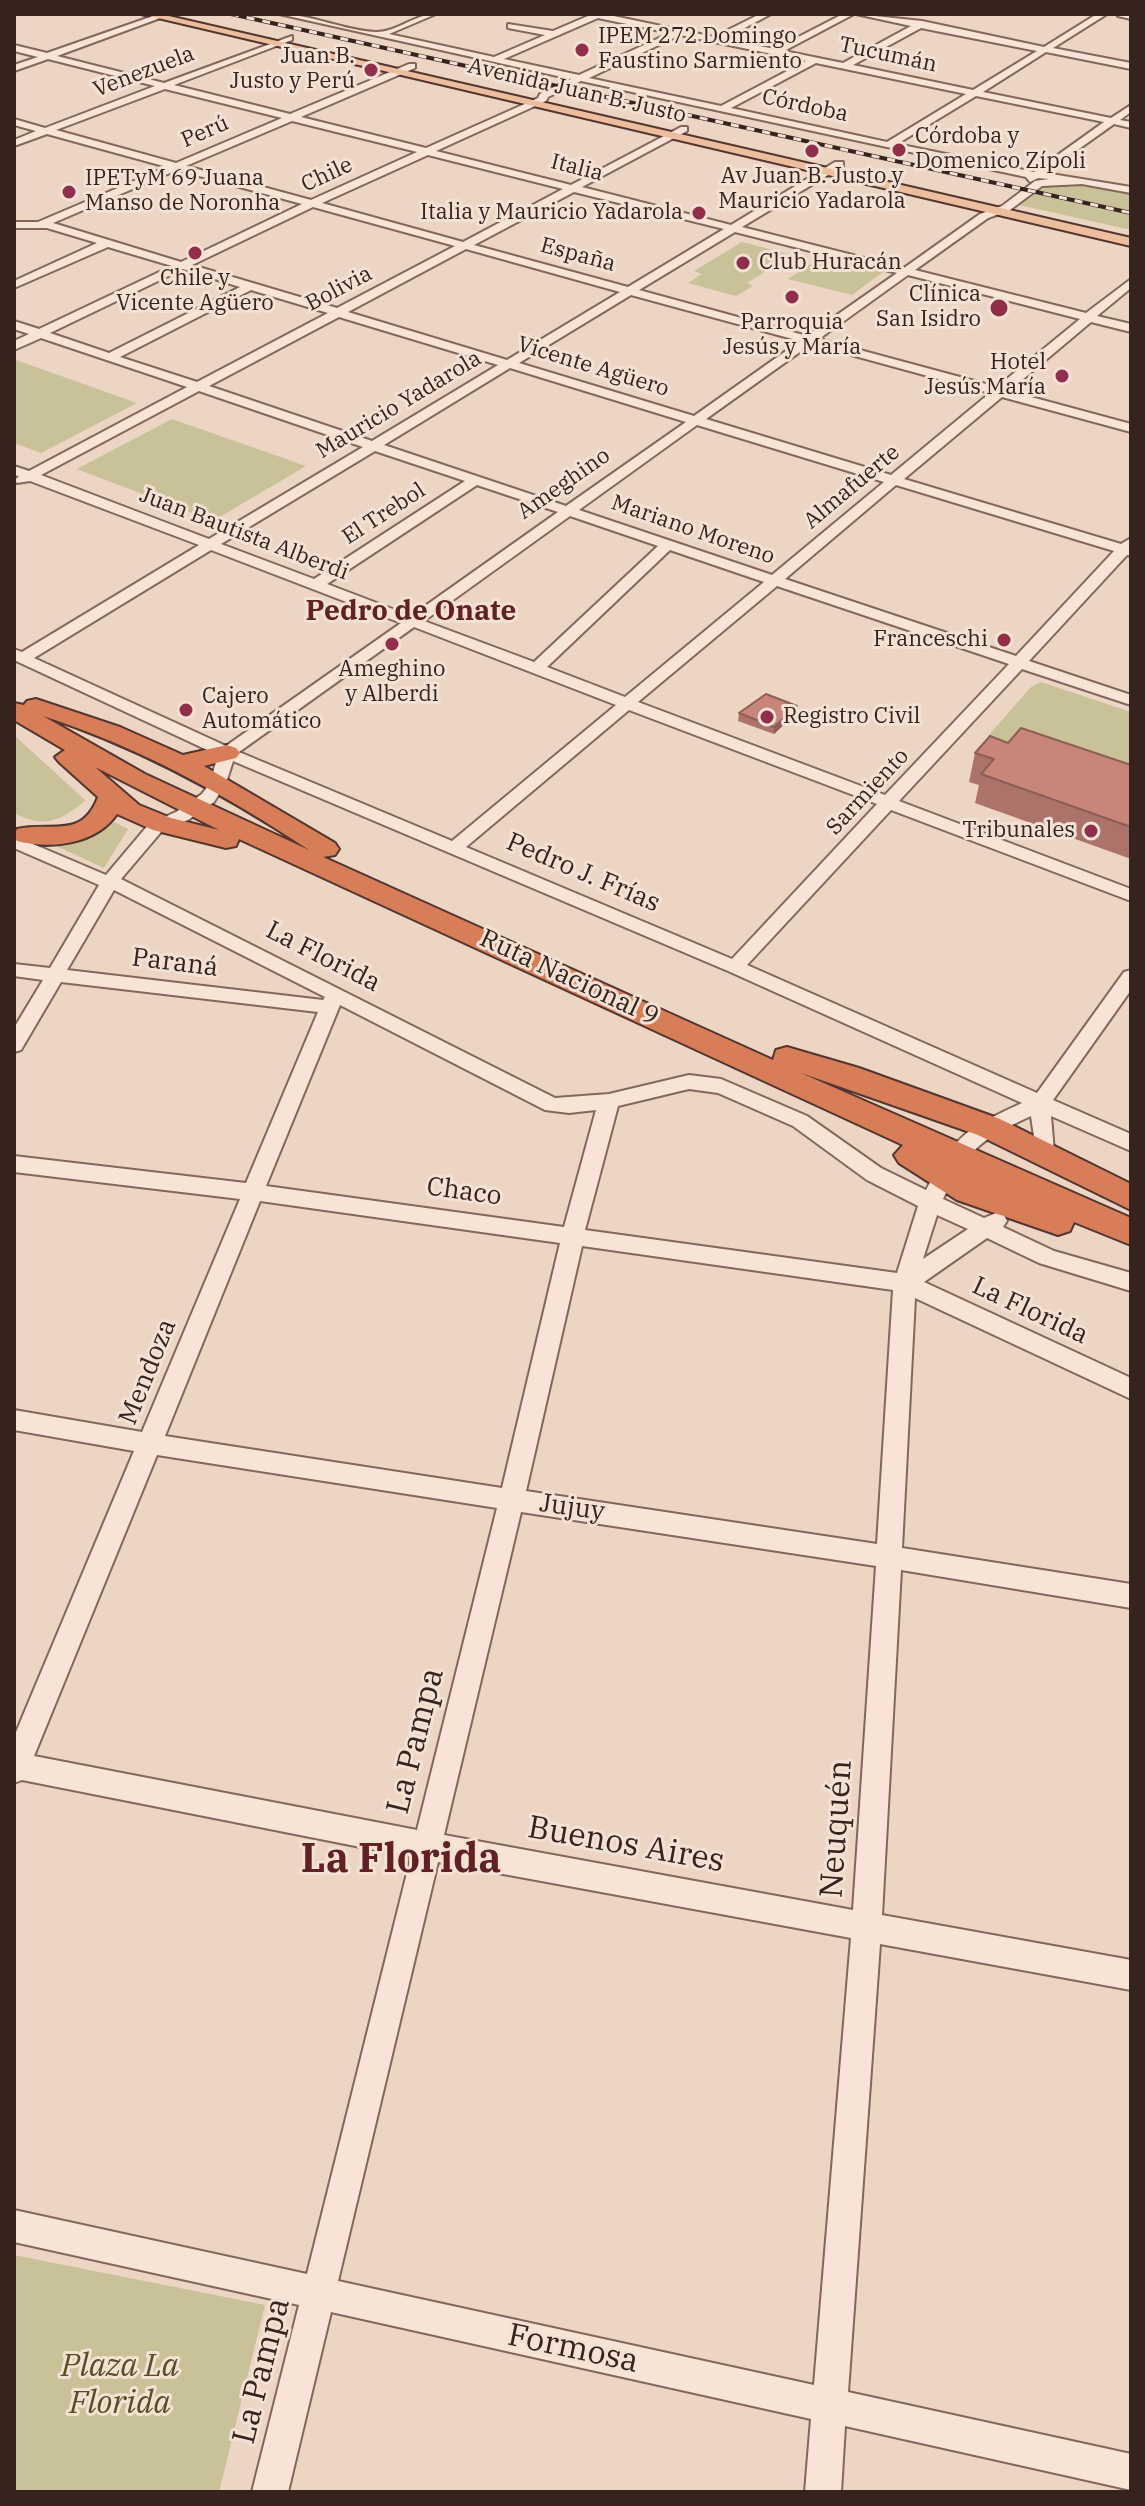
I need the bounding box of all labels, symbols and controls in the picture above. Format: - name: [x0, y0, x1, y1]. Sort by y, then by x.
- place label: IPEM 272 Domingo Faustino Sarmiento: [598, 24, 802, 76]
- street label: Tucumán: [837, 32, 939, 78]
- street label: Venezuela: [90, 41, 198, 103]
- marker: IPEM 272 Domingo Faustino Sarmiento: [573, 41, 591, 59]
- place label: Juan B. Justo y Perú: [230, 44, 355, 96]
- street label: Avenida Juan B. Justo: [465, 53, 689, 129]
- marker: Juan B. Justo y Perú: [362, 61, 380, 79]
- street label: Córdoba: [760, 84, 850, 128]
- street label: Perú: [177, 110, 233, 154]
- place label: Córdoba y Domenico Zípoli: [915, 124, 1086, 176]
- marker: Córdoba y Domenico Zípoli: [890, 141, 908, 159]
- marker: Av Juan B. Justo y Mauricio Yadarola: [803, 142, 821, 160]
- street label: Italia: [548, 149, 606, 187]
- street label: Chile: [297, 152, 357, 198]
- place label: Av Juan B. Justo y Mauricio Yadarola: [718, 164, 906, 216]
- place label: IPETyM 69 Juana Manso de Noronha: [85, 166, 280, 218]
- marker: IPETyM 69 Juana Manso de Noronha: [60, 183, 78, 201]
- place label: Italia y Mauricio Yadarola: [420, 200, 683, 226]
- marker: Italia y Mauricio Yadarola: [690, 204, 708, 222]
- street label: España: [538, 232, 618, 278]
- marker: Chile y Vicente Agüero: [186, 244, 204, 262]
- place label: Club Huracán: [759, 250, 902, 276]
- marker: Club Huracán: [734, 254, 752, 272]
- street label: Bolivia: [301, 261, 377, 317]
- place label: Chile y Vicente Agüero: [116, 266, 274, 318]
- place label: Clínica San Isidro: [876, 282, 981, 334]
- marker: Parroquia Jesús y María: [783, 288, 801, 306]
- marker: Clínica San Isidro: [988, 297, 1010, 319]
- place label: Parroquia Jesús y María: [723, 310, 861, 362]
- street label: Vicente Agüero: [514, 331, 672, 403]
- street label: Mauricio Yadarola: [312, 345, 486, 465]
- place label: Hotel Jesús María: [924, 350, 1046, 402]
- marker: Hotel Jesús María: [1053, 367, 1071, 385]
- street label: Almafuerte: [799, 439, 905, 535]
- street label: Ameghino: [513, 443, 615, 525]
- street label: El Trebol: [338, 477, 430, 551]
- street label: Juan Bautista Alberdi: [136, 482, 352, 586]
- street label: Mariano Moreno: [608, 490, 778, 570]
- district label: Pedro de Onate: [306, 595, 516, 629]
- place label: Franceschi: [873, 627, 988, 653]
- marker: Franceschi: [995, 631, 1013, 649]
- marker: Ameghino y Alberdi: [383, 635, 401, 653]
- place label: Ameghino y Alberdi: [339, 657, 445, 708]
- place label: Cajero Automático: [202, 684, 321, 736]
- marker: Cajero Automático: [177, 701, 195, 719]
- place label: Registro Civil: [783, 704, 920, 730]
- marker: Registro Civil: [758, 708, 776, 726]
- street label: Sarmiento: [821, 743, 915, 841]
- place label: Tribunales: [962, 818, 1075, 844]
- marker: Tribunales: [1082, 822, 1100, 840]
- street label: Pedro J. Frías: [502, 827, 664, 919]
- street label: La Florida: [261, 915, 385, 999]
- street label: Ruta Nacional 9: [475, 923, 663, 1033]
- street label: Paraná: [130, 942, 220, 984]
- street label: Chaco: [425, 1171, 503, 1213]
- street label: La Florida: [967, 1271, 1093, 1351]
- street label: Mendoza: [113, 1315, 183, 1429]
- street label: Jujuy: [537, 1488, 607, 1528]
- street label: La Pampa: [379, 1664, 453, 1818]
- street label: Neuquén: [813, 1759, 861, 1899]
- street label: Buenos Aires: [525, 1809, 727, 1881]
- district label: La Florida: [301, 1836, 501, 1884]
- street label: La Pampa: [225, 2294, 299, 2448]
- street label: Formosa: [504, 2316, 642, 2382]
- park label: Plaza La Florida: [61, 2348, 179, 2423]

